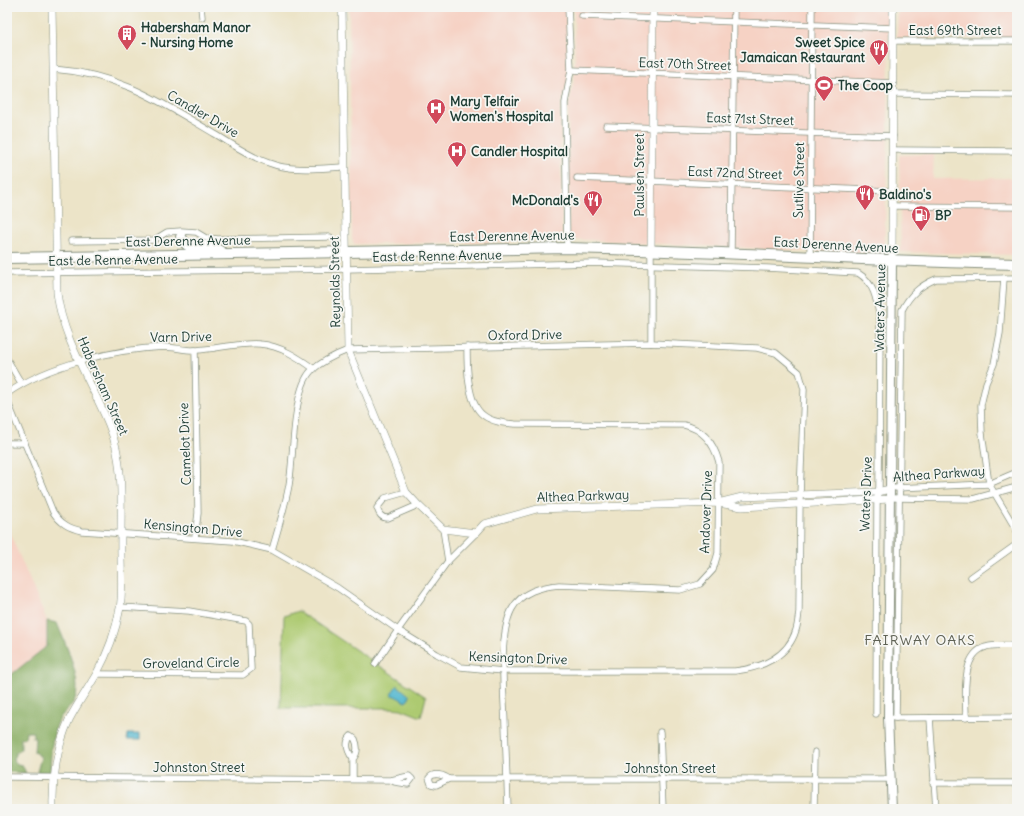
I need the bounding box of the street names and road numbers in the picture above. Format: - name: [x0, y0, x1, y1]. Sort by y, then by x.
- street label: East 69th Street: [909, 22, 1002, 39]
- street label: East 70th Street: [638, 54, 732, 74]
- street label: Candler Drive: [164, 87, 242, 141]
- street label: East 71st Street: [706, 109, 795, 129]
- street label: Paulsen Street: [631, 133, 648, 217]
- street label: Sutlive Street: [790, 141, 808, 218]
- street label: East 72nd Street: [687, 163, 783, 183]
- street label: East Derenne Avenue: [449, 226, 575, 246]
- street label: East Derenne Avenue: [125, 231, 251, 251]
- street label: East Derenne Avenue: [773, 233, 899, 257]
- street label: Reynolds Street: [326, 236, 344, 328]
- street label: East de Renne Avenue: [372, 246, 502, 266]
- street label: East de Renne Avenue: [48, 250, 178, 270]
- street label: Waters Avenue: [871, 264, 889, 352]
- street label: Oxford Drive: [488, 326, 562, 344]
- street label: Varn Drive: [150, 328, 212, 346]
- street label: Habersham Street: [74, 334, 133, 439]
- street label: Camelot Drive: [175, 402, 195, 486]
- street label: Waters Drive: [856, 456, 876, 532]
- street label: Althea Parkway: [892, 462, 986, 486]
- street label: Andover Drive: [696, 470, 716, 554]
- street label: Althea Parkway: [536, 486, 630, 506]
- street label: Kensington Drive: [143, 515, 243, 541]
- street label: Kensington Drive: [468, 648, 568, 668]
- street label: Groveland Circle: [142, 654, 240, 672]
- street label: Johnston Street: [153, 759, 246, 776]
- street label: Johnston Street: [624, 760, 717, 777]

